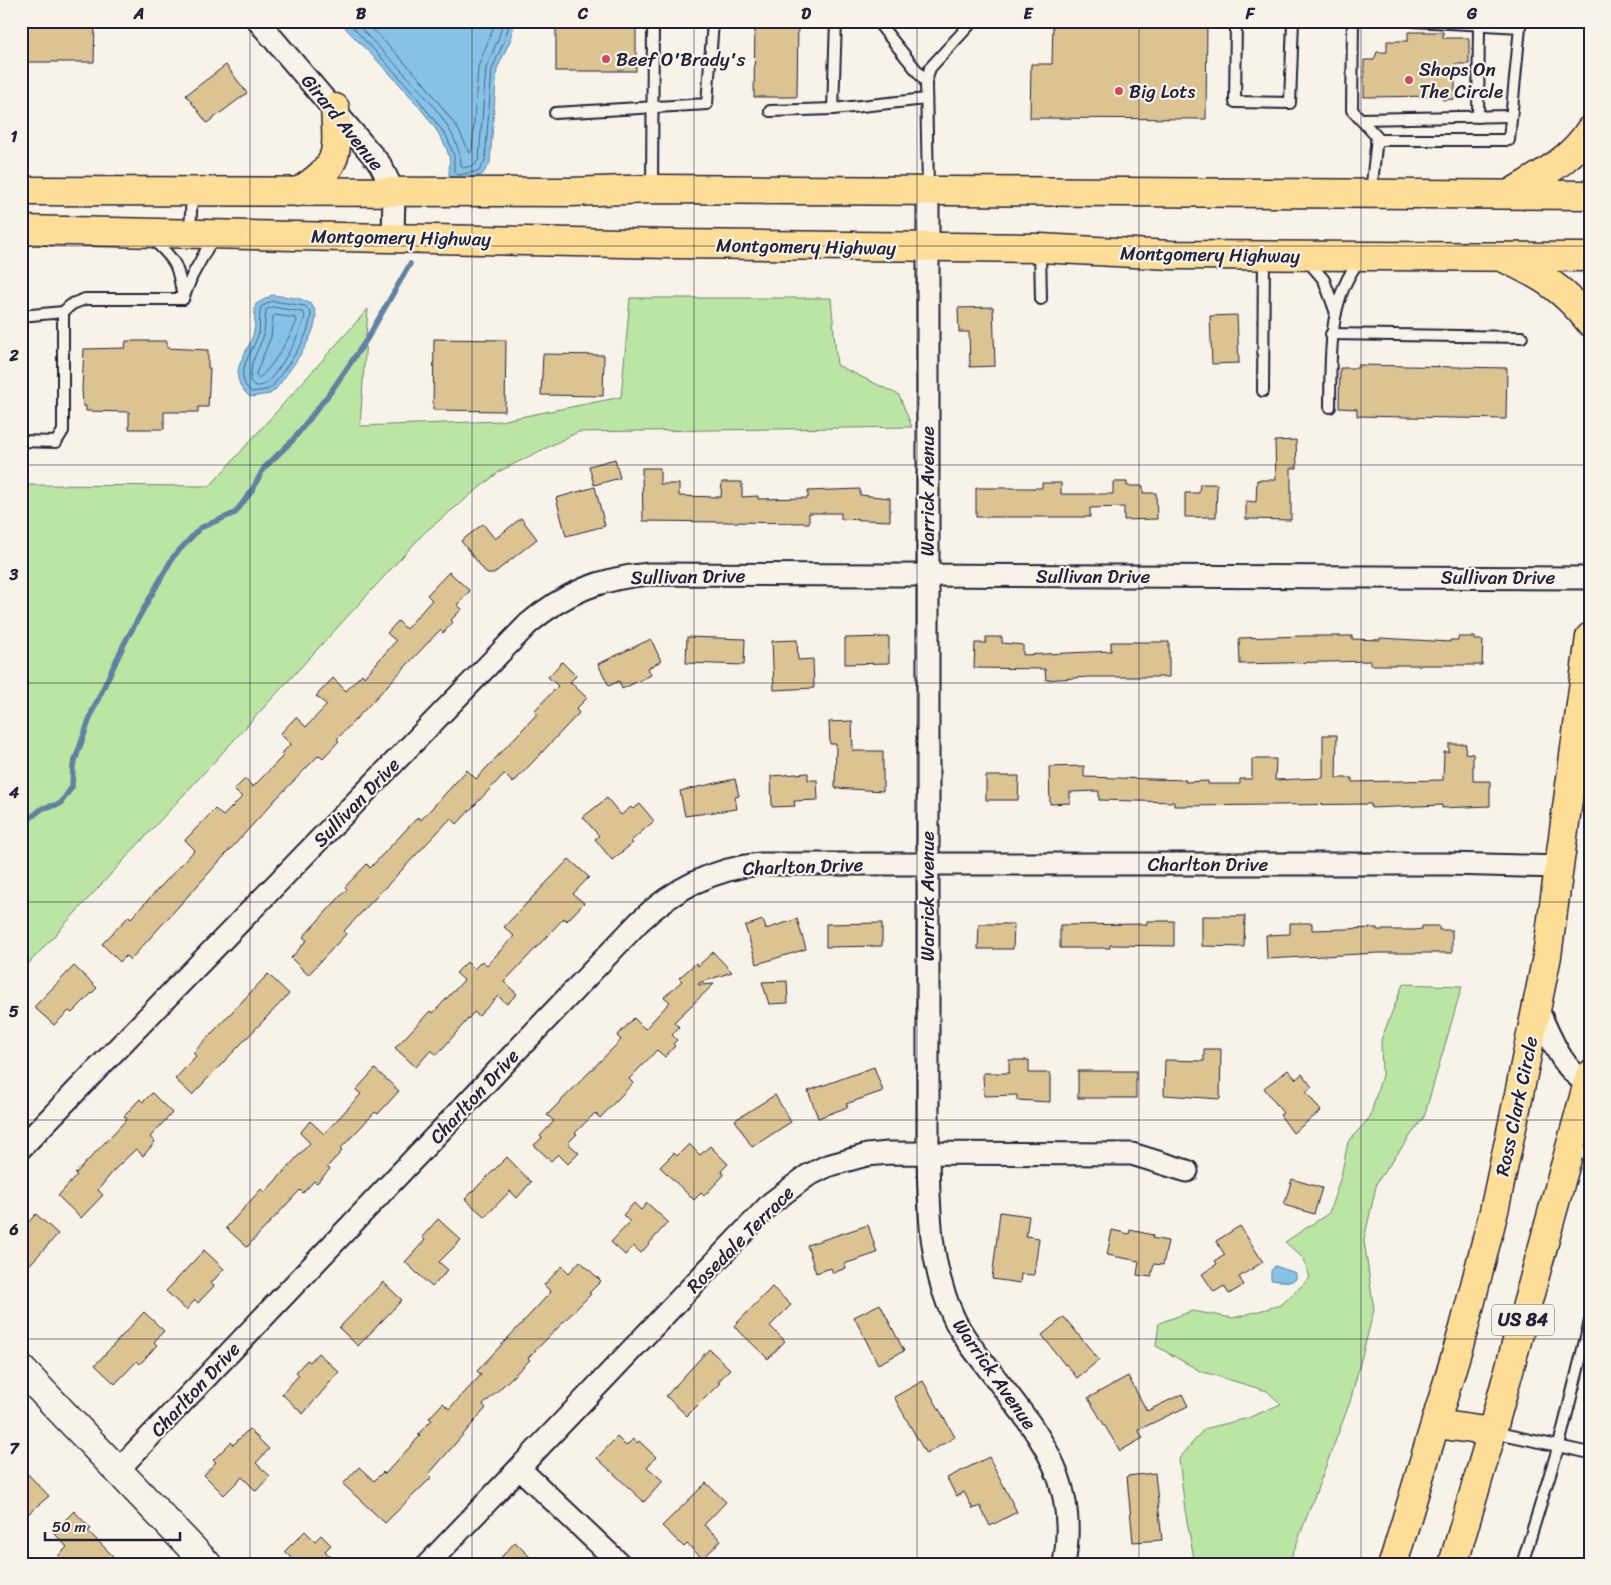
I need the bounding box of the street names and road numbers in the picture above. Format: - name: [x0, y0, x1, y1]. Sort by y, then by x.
- street label: Girard Avenue: [293, 66, 393, 179]
- street label: Montgomery Highway: [311, 219, 491, 256]
- street label: Montgomery Highway: [716, 228, 896, 265]
- street label: Montgomery Highway: [1120, 236, 1300, 273]
- street label: Warrick Avenue: [911, 426, 944, 556]
- street label: Sullivan Drive: [630, 559, 746, 594]
- street label: Sullivan Drive: [1036, 560, 1151, 593]
- street label: Sullivan Drive: [1441, 561, 1556, 594]
- street label: Sullivan Drive: [305, 749, 408, 855]
- street label: Warrick Avenue: [911, 831, 944, 961]
- street label: Charlton Drive: [742, 848, 864, 885]
- street label: Charlton Drive: [1148, 848, 1269, 881]
- street label: Ross Clark Circle: [1486, 1033, 1547, 1179]
- street label: Charlton Drive: [421, 1041, 528, 1152]
- street label: Rosedale Terrace: [678, 1177, 803, 1301]
- road number: US 84: [1492, 1304, 1554, 1336]
- street label: Warrick Avenue: [944, 1311, 1046, 1437]
- street label: Charlton Drive: [142, 1334, 249, 1445]

